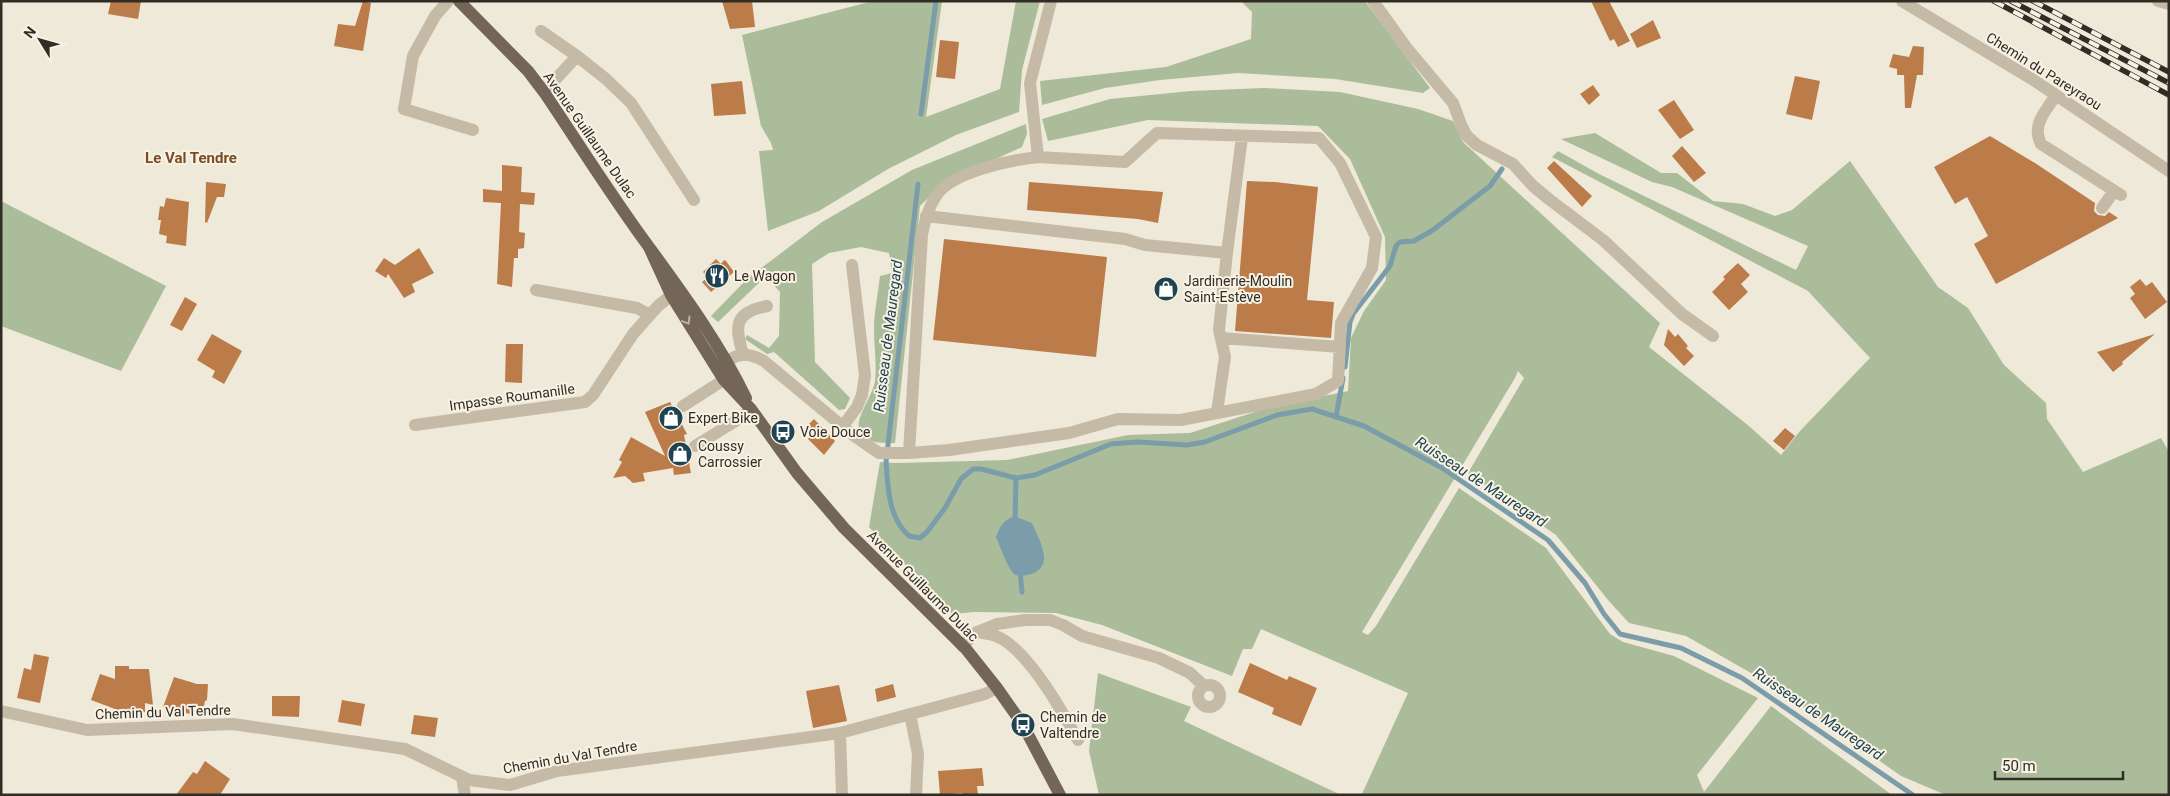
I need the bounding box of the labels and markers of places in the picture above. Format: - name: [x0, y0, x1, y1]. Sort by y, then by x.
- restaurant icon: Le Wagon: [704, 263, 730, 289]
- place label: Le Wagon: [734, 268, 796, 284]
- place label: Jardinerie-Moulin Saint-Estève: [1184, 273, 1292, 305]
- shop icon: Jardinerie-Moulin Saint-Estève: [1153, 276, 1179, 302]
- shop icon: Expert Bike: [658, 405, 684, 431]
- place label: Expert Bike: [688, 410, 758, 426]
- bus stop icon: Voie Douce: [770, 419, 796, 445]
- place label: Voie Douce: [800, 424, 871, 440]
- place label: Coussy Carrossier: [698, 438, 762, 470]
- shop icon: Coussy Carrossier: [667, 441, 693, 467]
- place label: Chemin de Valtendre: [1040, 709, 1106, 741]
- bus stop icon: Chemin de Valtendre: [1010, 712, 1036, 738]

